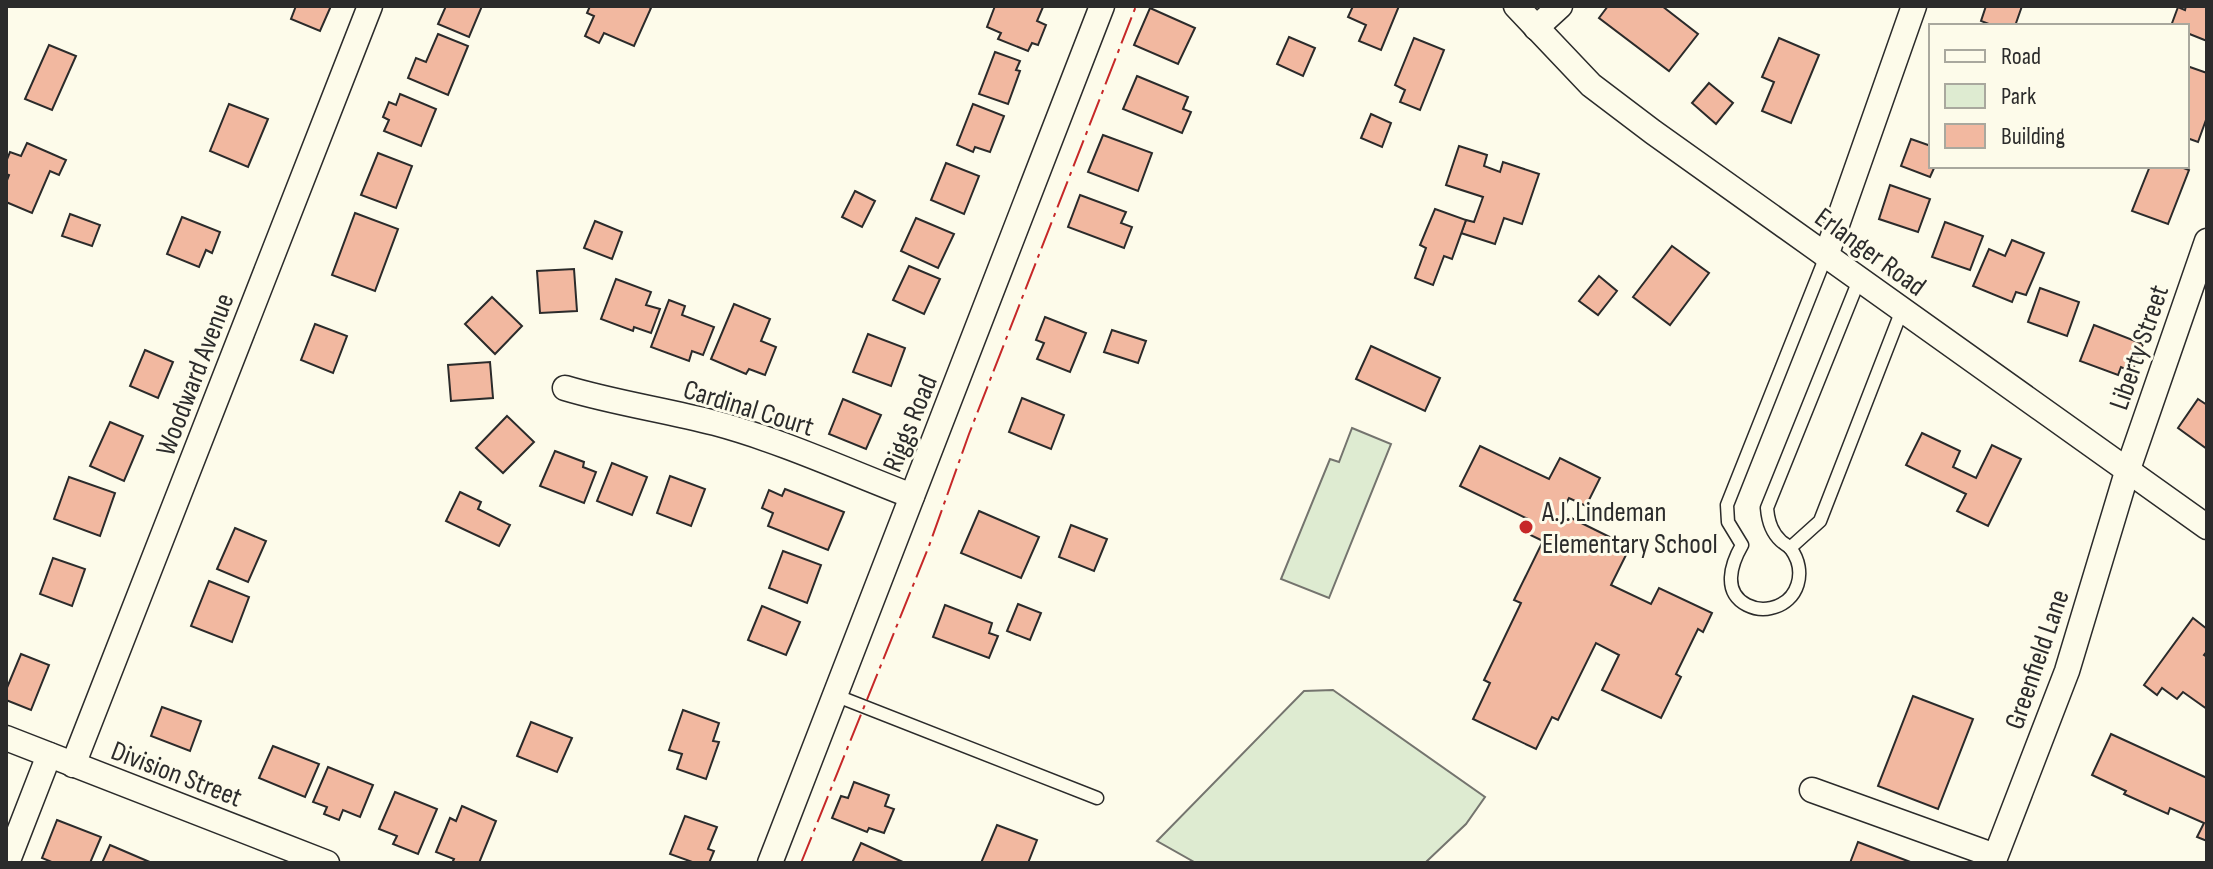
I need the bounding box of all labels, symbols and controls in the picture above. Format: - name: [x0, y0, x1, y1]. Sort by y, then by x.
- legend: [1929, 24, 2189, 168]
- text: Road: [2001, 42, 2041, 71]
- text: Park: [2001, 82, 2036, 111]
- text: Building: [2001, 122, 2065, 151]
- street label: Erlanger Road: [1808, 201, 1932, 303]
- street label: Liberty Street: [2103, 281, 2176, 414]
- street label: Woodward Avenue: [149, 289, 241, 460]
- street label: Riggs Road: [876, 370, 945, 477]
- street label: Cardinal Court: [679, 373, 818, 444]
- place label: A.J. Lindeman Elementary School: [1541, 496, 1718, 561]
- marker: A.J. Lindeman Elementary School: [1517, 518, 1535, 536]
- street label: Greenfield Lane: [1998, 585, 2077, 734]
- street label: Division Street: [106, 734, 247, 814]

